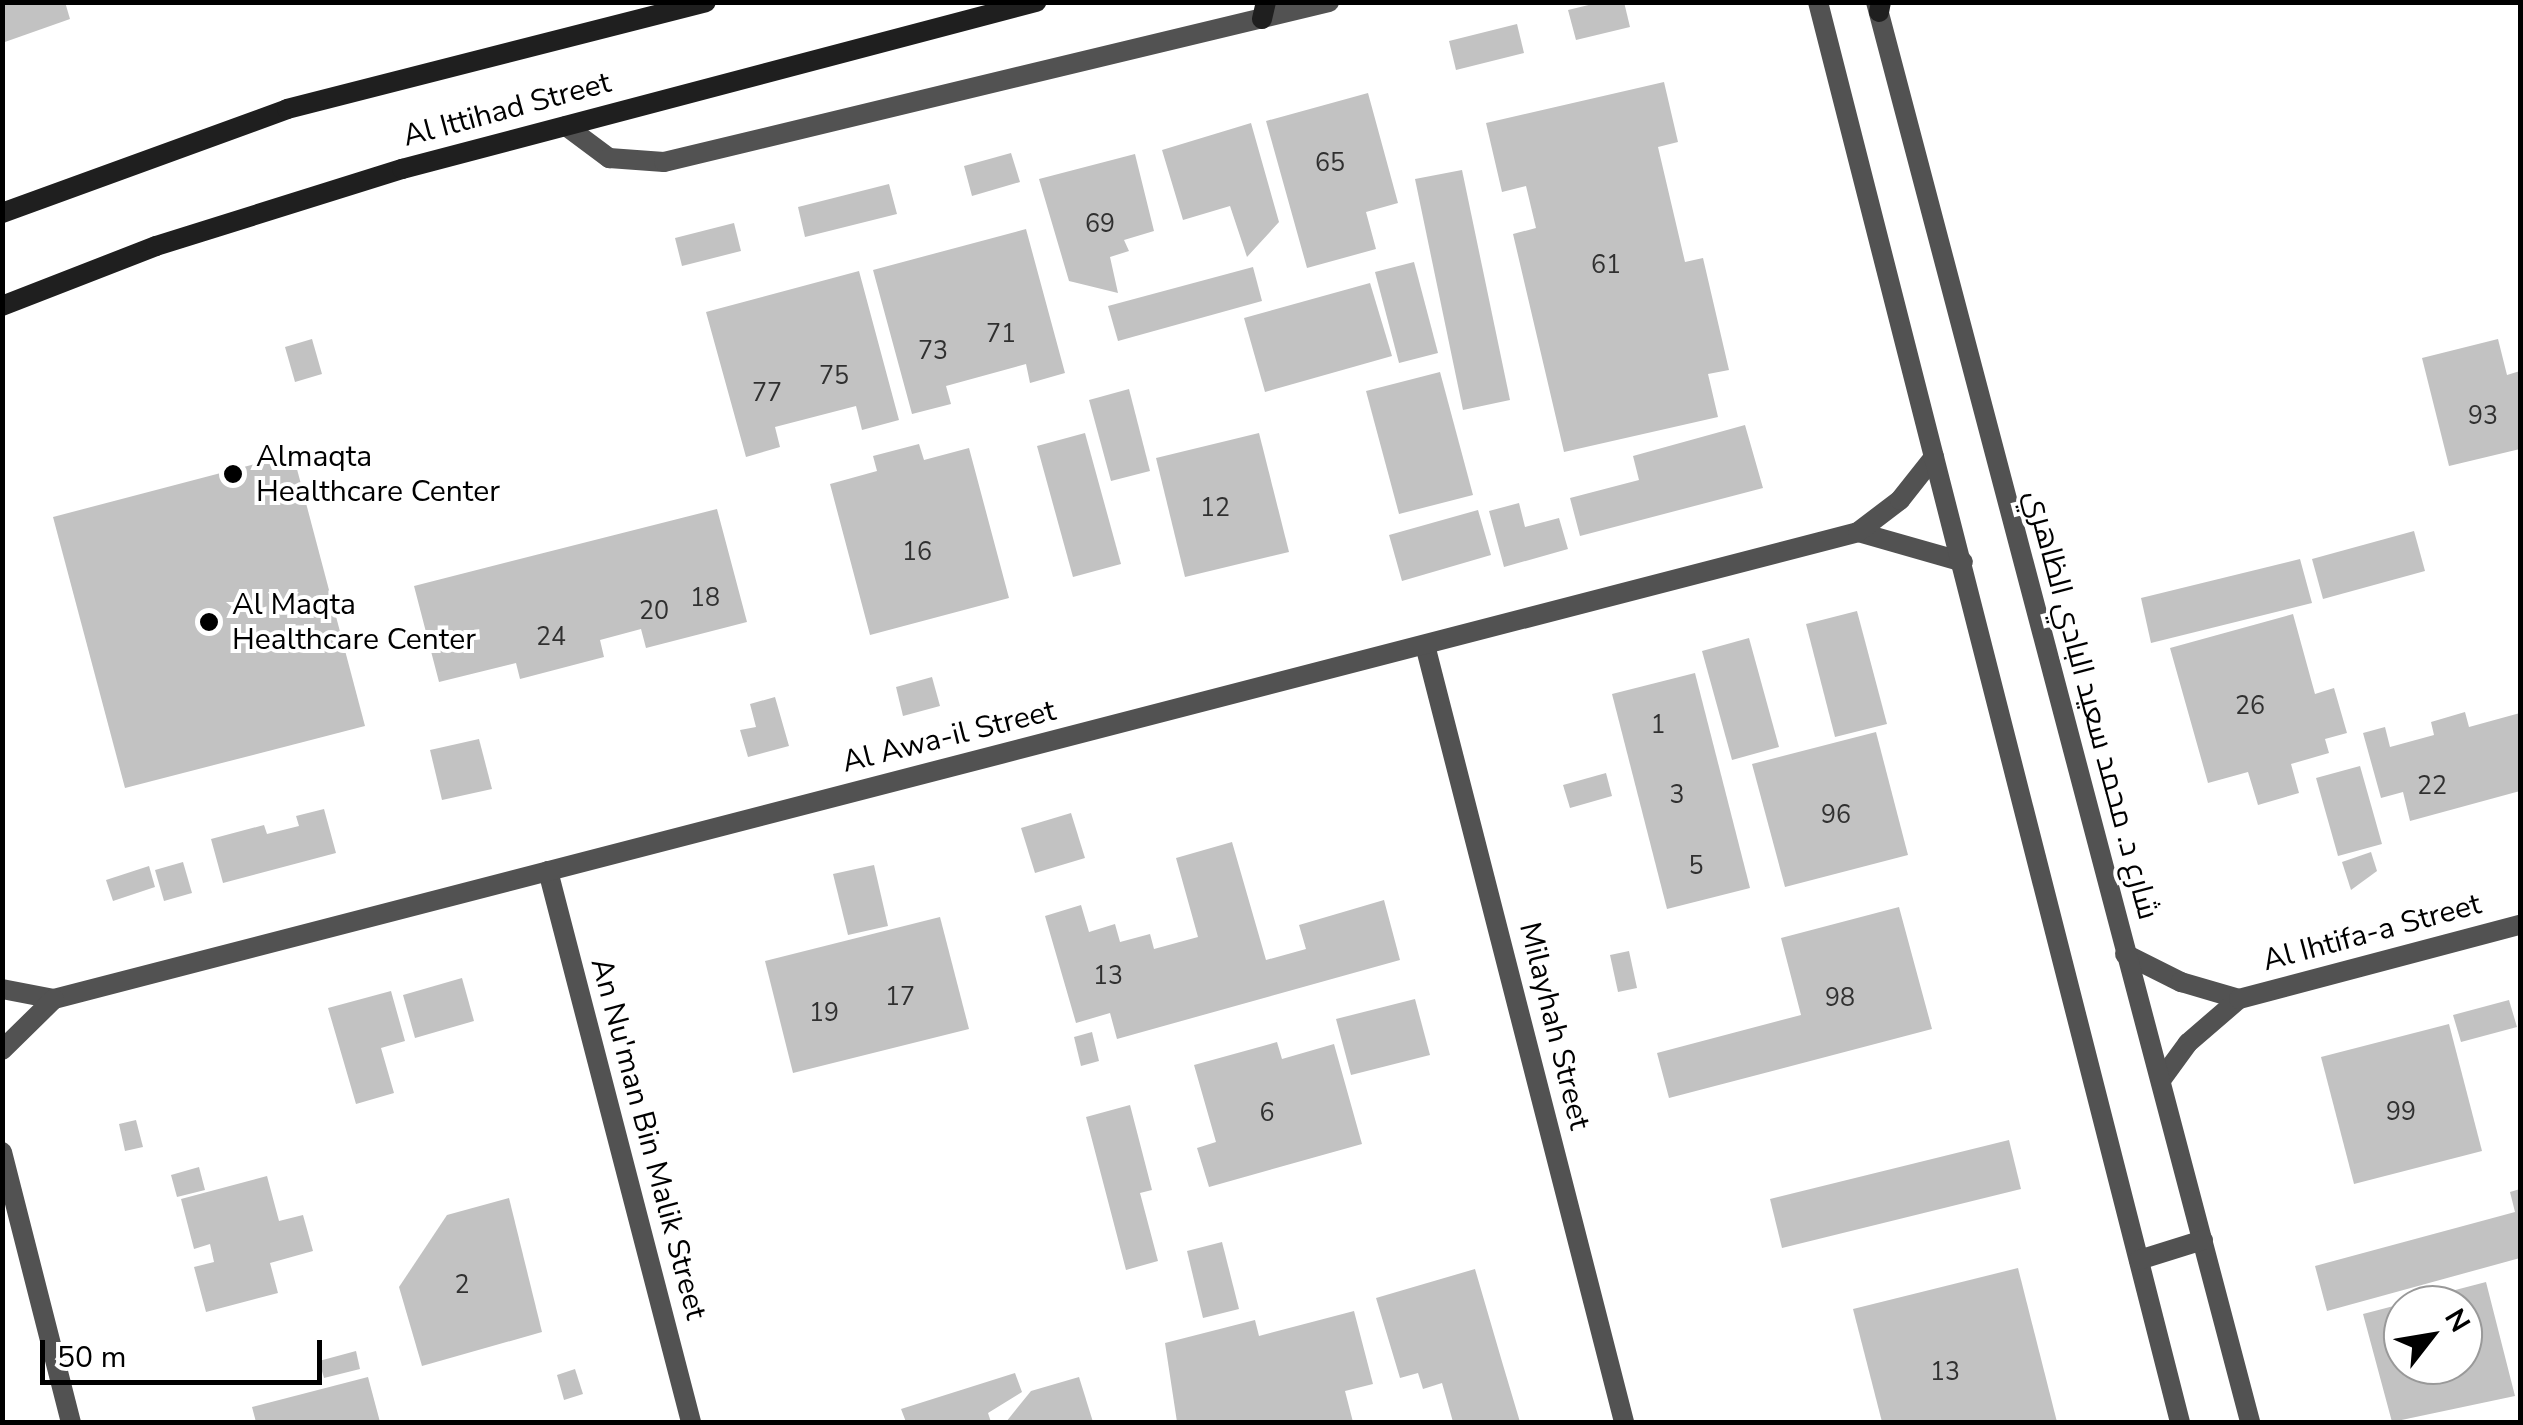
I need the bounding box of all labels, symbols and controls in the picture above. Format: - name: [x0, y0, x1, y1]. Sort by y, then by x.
- street label: Al Ittihad Street: [399, 65, 615, 155]
- house number: 65: [1315, 148, 1345, 178]
- house number: 69: [1085, 209, 1115, 239]
- house number: 61: [1591, 250, 1621, 280]
- house number: 71: [986, 319, 1016, 349]
- house number: 73: [918, 336, 948, 366]
- house number: 75: [819, 361, 849, 391]
- house number: 77: [752, 378, 782, 408]
- house number: 93: [2468, 401, 2498, 431]
- place label: Almaqta Healthcare Center: [256, 439, 500, 510]
- marker: Almaqta Healthcare Center: [220, 461, 246, 487]
- street label: شارع د. محمد سعيد البادي الظاهري: [2016, 486, 2166, 924]
- house number: 12: [1200, 493, 1230, 523]
- house number: 16: [902, 537, 932, 567]
- house number: 18: [690, 583, 720, 613]
- place label: Al Maqta Healthcare Center: [232, 587, 476, 658]
- house number: 20: [639, 596, 669, 626]
- marker: Al Maqta Healthcare Center: [196, 609, 222, 635]
- house number: 24: [536, 622, 566, 652]
- house number: 26: [2235, 691, 2265, 721]
- street label: Al Awa-il Street: [839, 693, 1059, 781]
- house number: 1: [1651, 710, 1665, 740]
- house number: 22: [2417, 771, 2447, 801]
- house number: 3: [1670, 780, 1684, 810]
- house number: 96: [1821, 800, 1851, 830]
- house number: 5: [1689, 851, 1703, 881]
- street label: Al Ihtifa-a Street: [2259, 887, 2485, 979]
- street label: Milayhah Street: [1511, 919, 1597, 1133]
- street label: An Nu'man Bin Malik Street: [582, 954, 714, 1324]
- house number: 13: [1093, 961, 1123, 991]
- house number: 17: [885, 982, 915, 1012]
- house number: 98: [1825, 983, 1855, 1013]
- house number: 19: [809, 998, 839, 1028]
- house number: 99: [2386, 1097, 2416, 1127]
- house number: 6: [1260, 1098, 1274, 1128]
- house number: 2: [455, 1270, 469, 1300]
- north arrow: [2383, 1285, 2483, 1385]
- text: N: [2435, 1302, 2479, 1339]
- scale bar: [45, 1320, 328, 1382]
- text: 50 m: [57, 1337, 126, 1378]
- house number: 13: [1930, 1357, 1960, 1387]

